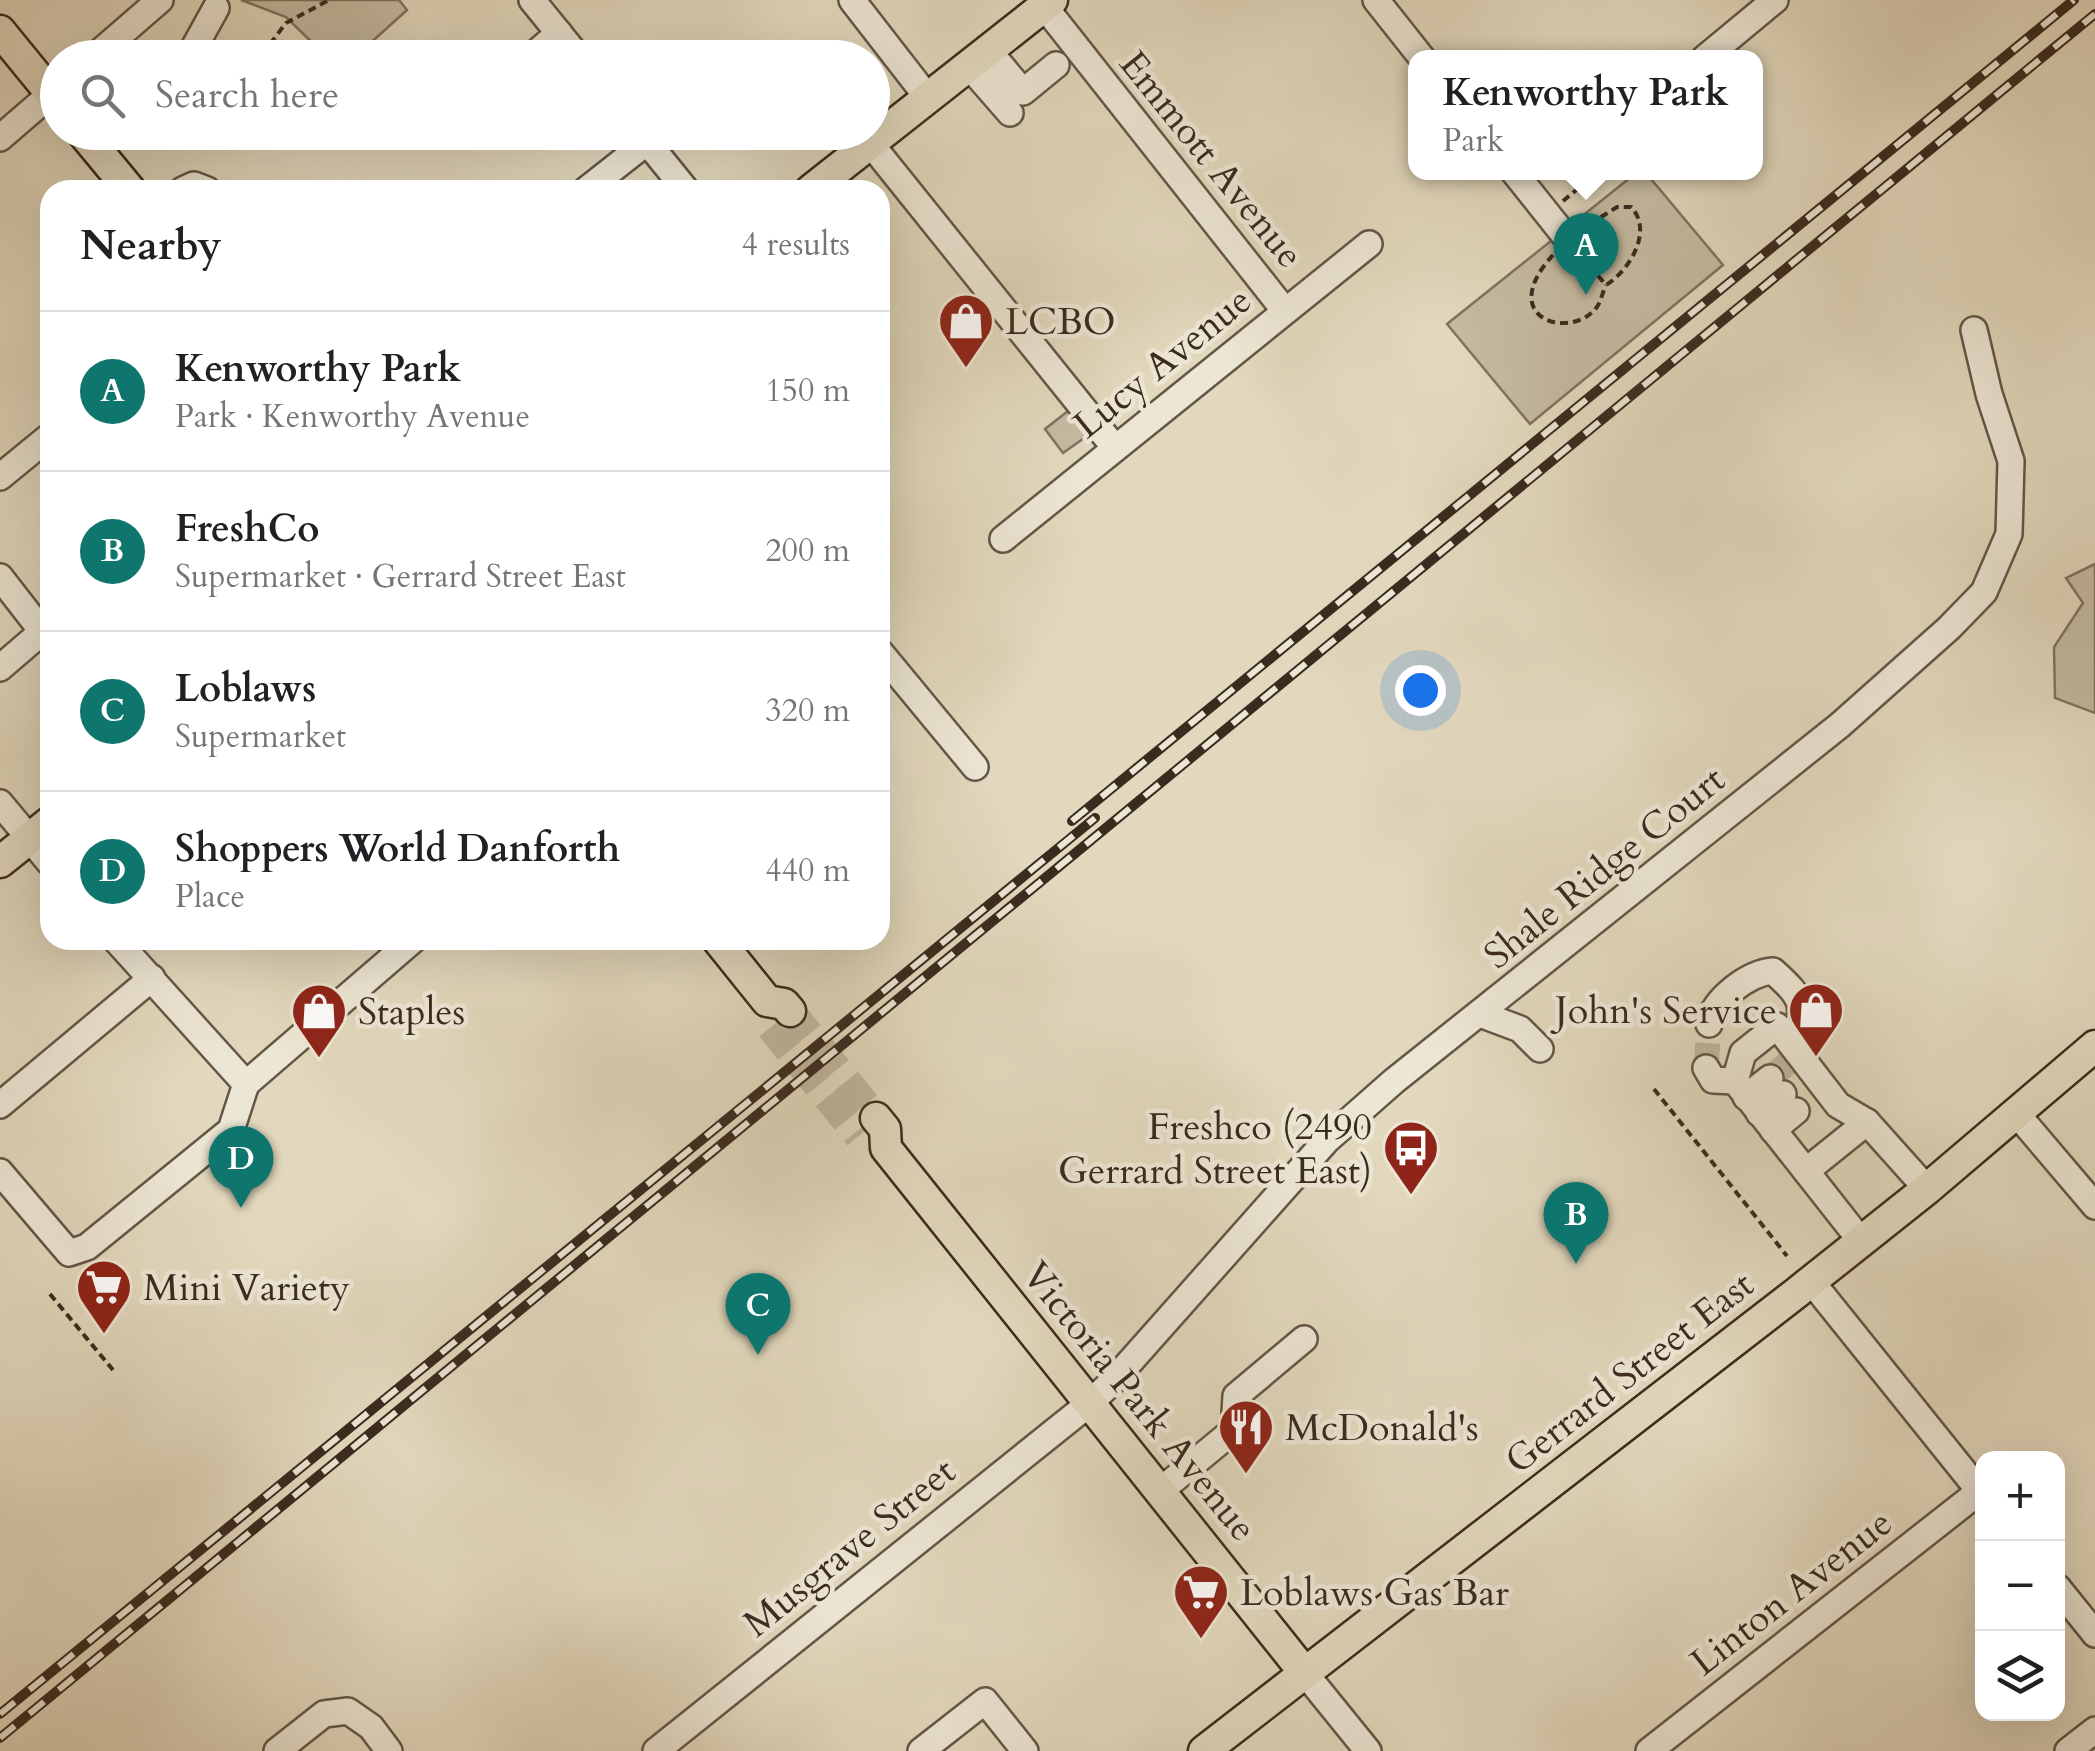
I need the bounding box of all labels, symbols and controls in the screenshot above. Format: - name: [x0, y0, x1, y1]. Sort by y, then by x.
- search box: [40, 40, 890, 150]
- street label: Emmott Avenue: [1107, 40, 1315, 279]
- popup: [1408, 50, 1763, 180]
- text: Kenworthy Park: [1443, 67, 1728, 119]
- icon: search: [75, 68, 130, 123]
- text: Search here: [155, 69, 339, 121]
- text: Park: [1443, 119, 1504, 163]
- pin: A: [1554, 212, 1618, 295]
- text: Nearby: [80, 217, 222, 274]
- text: 4 results: [742, 223, 850, 267]
- street label: Lucy Avenue: [1063, 275, 1262, 451]
- shop icon: LCBO: [936, 291, 996, 370]
- place label: LCBO: [1005, 296, 1116, 348]
- text: Kenworthy Park: [175, 343, 461, 395]
- text: A: [100, 369, 125, 413]
- text: 150 m: [765, 369, 850, 413]
- text: Park · Kenworthy Avenue: [175, 395, 530, 439]
- text: FreshCo: [175, 503, 319, 555]
- text: B: [101, 529, 124, 573]
- text: 200 m: [765, 529, 850, 573]
- text: Supermarket · Gerrard Street East: [175, 555, 626, 599]
- text: Loblaws: [175, 663, 316, 715]
- your location: [1395, 665, 1446, 716]
- text: C: [100, 689, 125, 733]
- text: 320 m: [765, 689, 850, 733]
- text: Supermarket: [175, 715, 346, 759]
- street label: Shale Ridge Court: [1473, 755, 1736, 981]
- text: Shoppers World Danforth: [175, 823, 620, 875]
- text: D: [99, 849, 126, 893]
- text: 440 m: [765, 849, 850, 893]
- text: Place: [175, 875, 245, 919]
- shop icon: John's Service: [1786, 980, 1846, 1059]
- shop icon: Staples: [289, 981, 349, 1060]
- place label: John's Service: [1550, 985, 1777, 1037]
- place label: Staples: [358, 986, 465, 1038]
- place label: Freshco (2490 Gerrard Street East): [1058, 1101, 1372, 1197]
- bus stop icon: Freshco (2490 Gerrard Street East): [1381, 1118, 1441, 1197]
- pin: D: [208, 1126, 274, 1208]
- pin: B: [1544, 1182, 1608, 1264]
- street label: Victoria Park Avenue: [1010, 1251, 1268, 1553]
- supermarket icon: Mini Variety: [74, 1257, 134, 1336]
- street label: Gerrard Street East: [1495, 1259, 1765, 1486]
- place label: Mini Variety: [143, 1262, 350, 1314]
- pin: C: [726, 1272, 790, 1355]
- restaurant icon: McDonald's: [1216, 1397, 1276, 1476]
- place label: McDonald's: [1285, 1402, 1479, 1454]
- street label: Musgrave Street: [733, 1446, 967, 1649]
- map controls: [1975, 1451, 2065, 1721]
- button: +: [1975, 1451, 2065, 1541]
- street label: Linton Avenue: [1680, 1498, 1903, 1688]
- button: −: [1975, 1541, 2065, 1631]
- supermarket icon: Loblaws Gas Bar: [1171, 1562, 1231, 1641]
- place label: Loblaws Gas Bar: [1240, 1567, 1509, 1619]
- button: layers: [1975, 1631, 2065, 1721]

